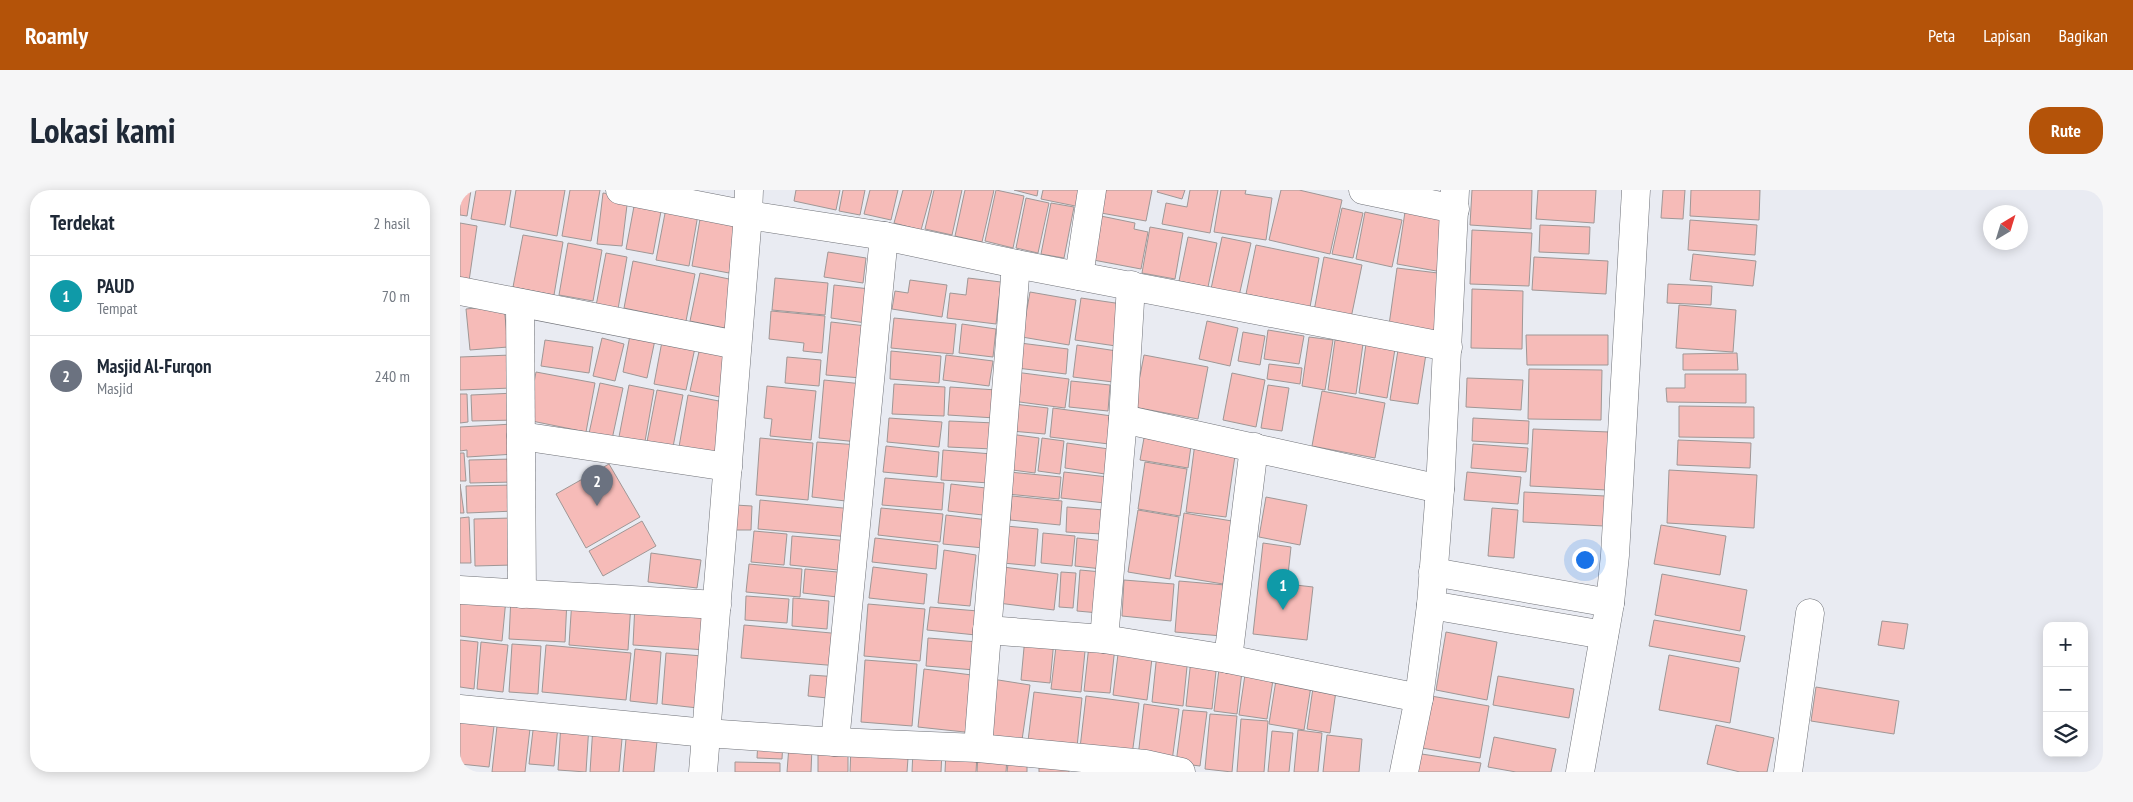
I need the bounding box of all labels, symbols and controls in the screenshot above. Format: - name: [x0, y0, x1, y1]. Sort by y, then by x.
- text: Roamly: [25, 20, 88, 51]
- text: Peta: [1928, 24, 1955, 47]
- text: Lapisan: [1983, 24, 2031, 47]
- text: Bagikan: [2059, 24, 2108, 47]
- text: Lokasi kami: [30, 107, 176, 153]
- button: Rute: [2029, 107, 2103, 154]
- north arrow: [1983, 205, 2028, 250]
- text: Terdekat: [50, 209, 115, 236]
- text: 2 hasil: [373, 213, 410, 233]
- text: PAUD: [97, 274, 134, 298]
- text: 1: [62, 286, 70, 306]
- text: 70 m: [382, 286, 410, 306]
- text: Tempat: [97, 298, 137, 318]
- text: Masjid Al-Furqon: [97, 354, 212, 378]
- text: 2: [62, 366, 70, 386]
- text: 240 m: [375, 366, 410, 386]
- text: Masjid: [97, 378, 133, 398]
- pin: 2: [581, 465, 613, 506]
- your location: [1572, 547, 1598, 573]
- pin: 1: [1267, 569, 1299, 610]
- map controls: [2043, 622, 2088, 757]
- button: +: [2043, 622, 2088, 667]
- button: −: [2043, 667, 2088, 712]
- button: layers: [2043, 712, 2088, 757]

